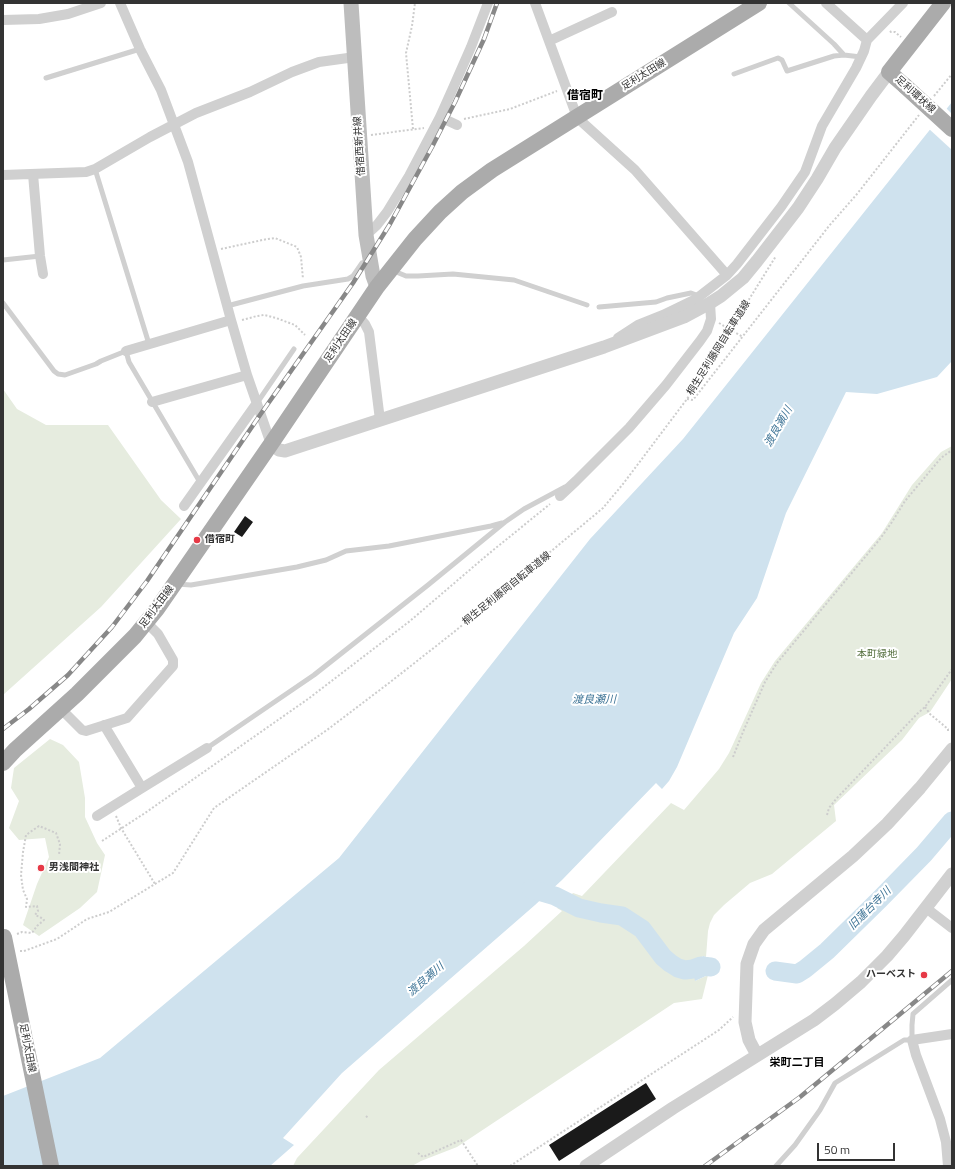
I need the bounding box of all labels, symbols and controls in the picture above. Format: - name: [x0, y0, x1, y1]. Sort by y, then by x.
- street label: 足利太田線: [620, 57, 668, 93]
- street label: 足利環状線: [892, 74, 938, 116]
- district label: 借宿町: [567, 89, 603, 103]
- street label: 借宿西新井線: [352, 116, 368, 176]
- street label: 桐生足利藤岡自転車道線: [685, 298, 753, 398]
- street label: 足利太田線: [322, 317, 360, 365]
- water label: 渡良瀬川: [762, 405, 796, 449]
- place label: 借宿町: [205, 534, 235, 546]
- marker: 借宿町: [192, 535, 202, 545]
- street label: 桐生足利藤岡自転車道線: [460, 550, 554, 628]
- street label: 足利太田線: [137, 583, 177, 631]
- park label: 本町緑地: [857, 649, 897, 661]
- water label: 渡良瀬川: [572, 693, 616, 707]
- place label: 男浅間神社: [49, 862, 99, 874]
- marker: 男浅間神社: [36, 863, 46, 873]
- water label: 旧蓮台寺川: [846, 885, 894, 933]
- water label: 渡良瀬川: [405, 961, 447, 999]
- place label: ハーベスト: [866, 969, 916, 981]
- marker: ハーベスト: [919, 970, 929, 980]
- street label: 足利太田線: [16, 1022, 38, 1074]
- district label: 栄町二丁目: [770, 1056, 824, 1070]
- scale bar: [819, 1135, 897, 1161]
- text: 50 m: [824, 1140, 850, 1159]

